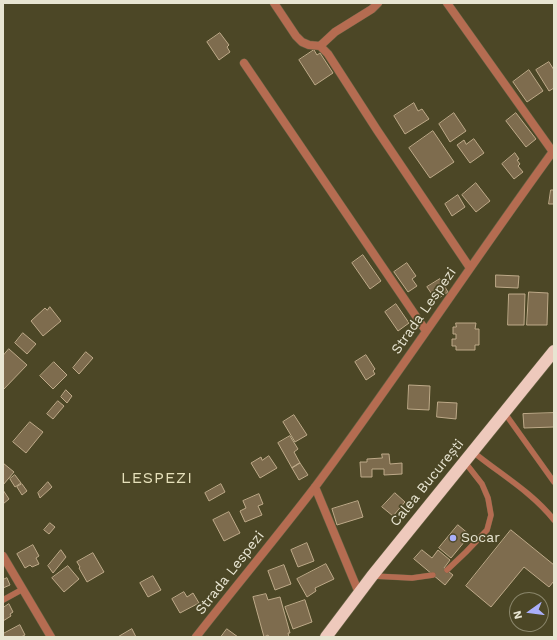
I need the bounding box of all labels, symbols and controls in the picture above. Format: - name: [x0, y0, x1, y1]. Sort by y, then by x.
- street label: Strada Lespezi: [388, 265, 460, 357]
- street label: Calea București: [387, 436, 467, 530]
- district label: LESPEZI: [121, 468, 193, 488]
- street label: Strada Lespezi: [192, 528, 268, 618]
- place label: Socar: [461, 530, 500, 546]
- marker: Socar: [448, 533, 458, 543]
- north arrow: [509, 592, 549, 632]
- text: N: [511, 609, 525, 620]

